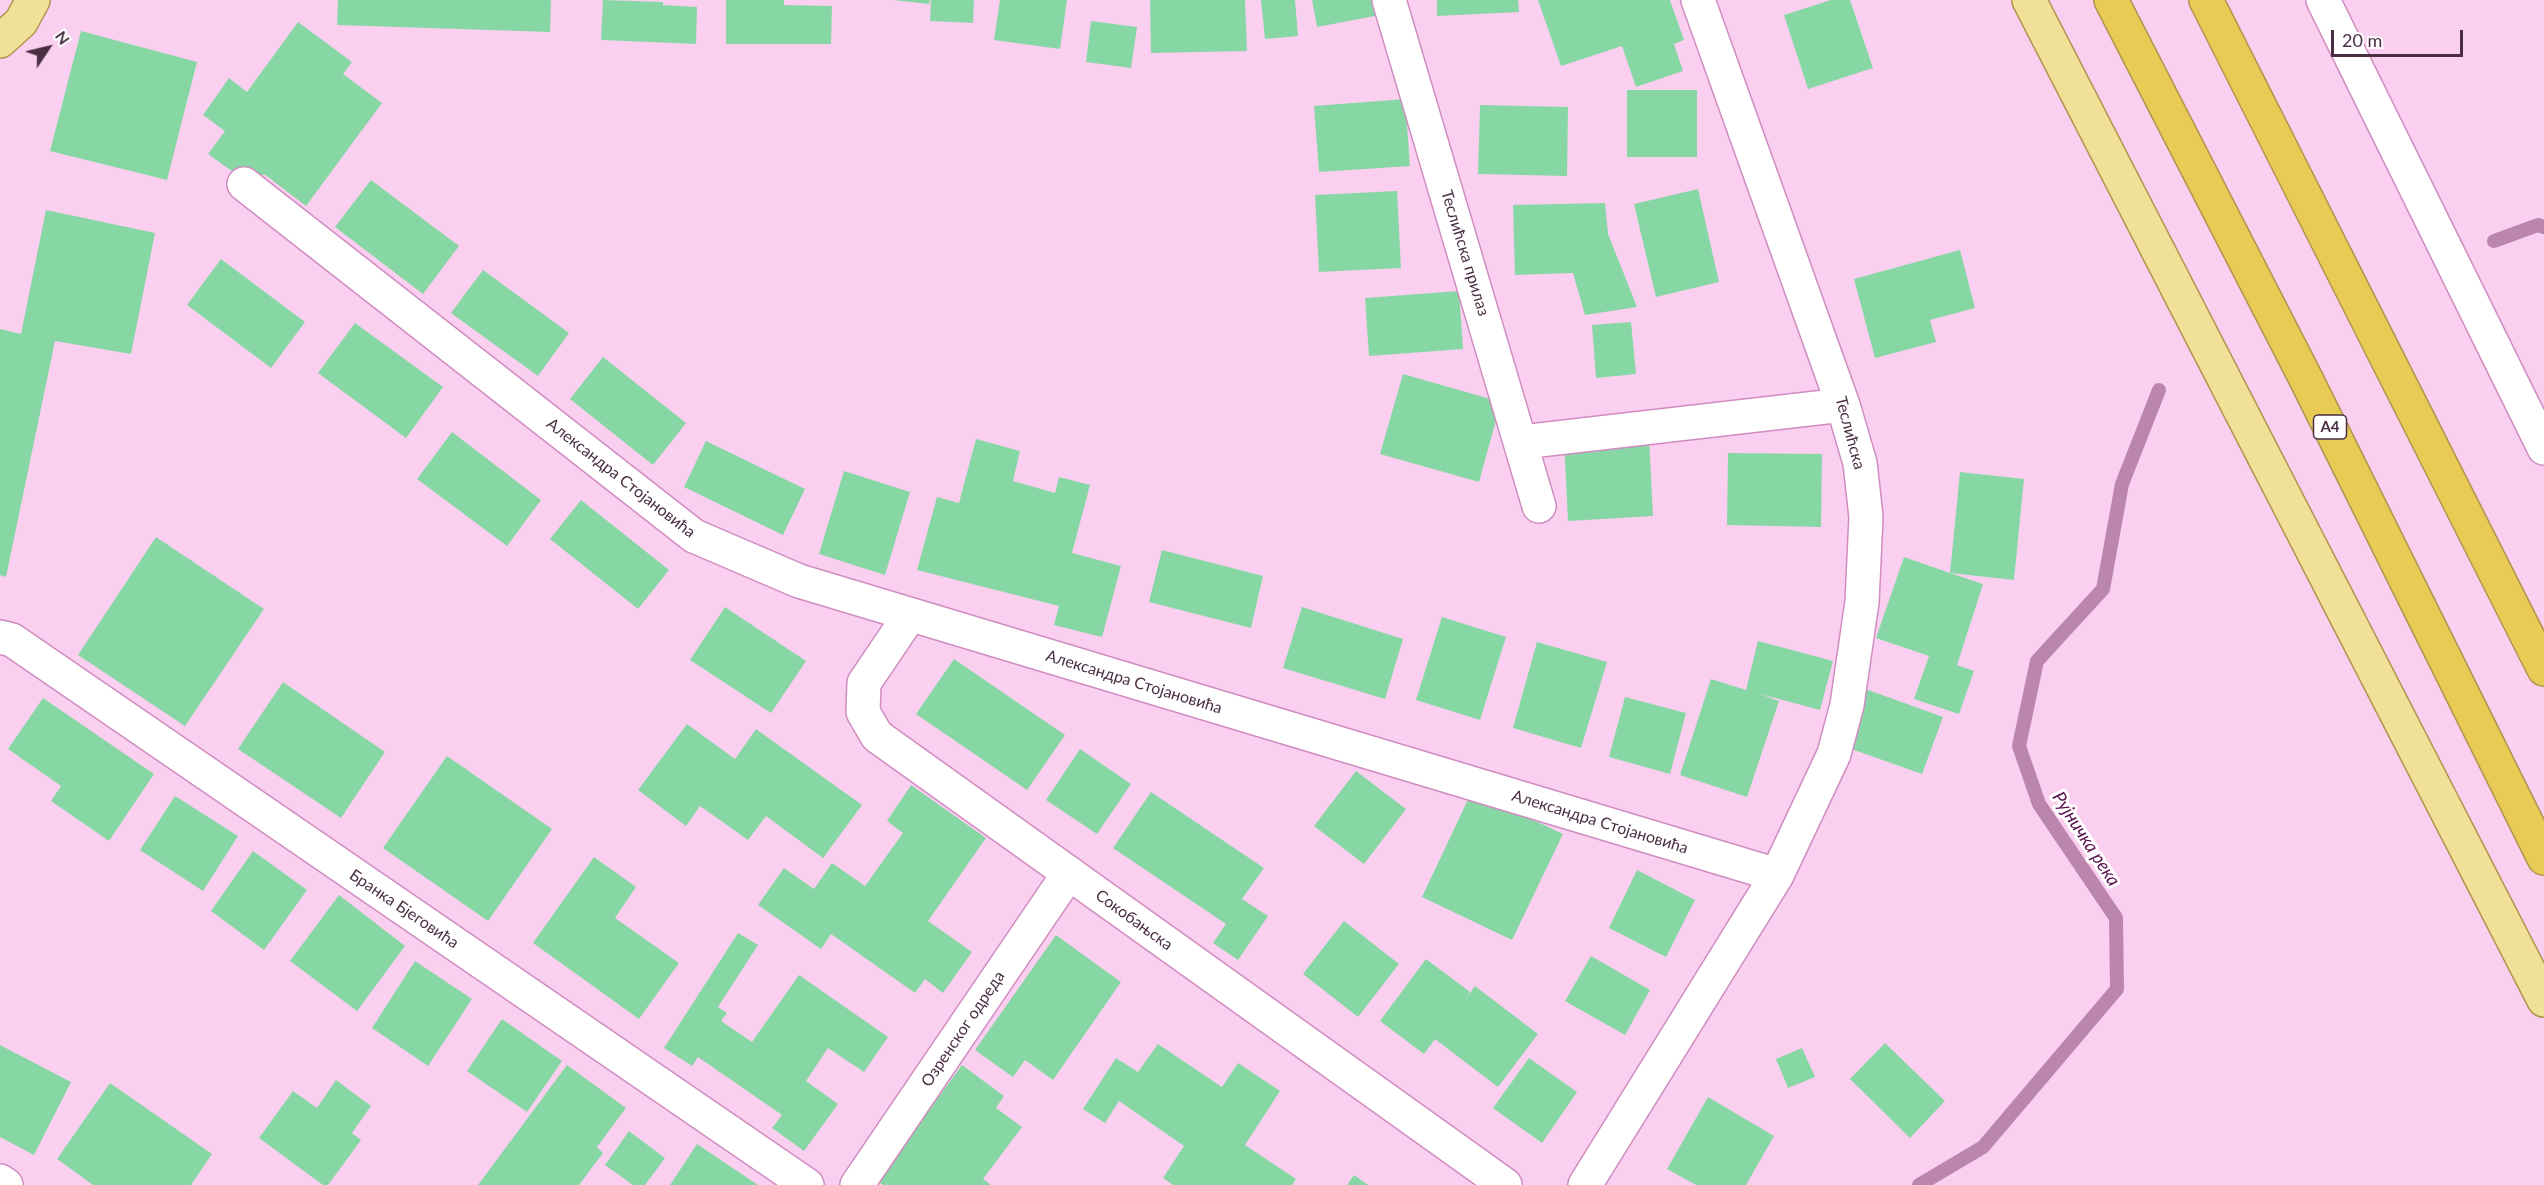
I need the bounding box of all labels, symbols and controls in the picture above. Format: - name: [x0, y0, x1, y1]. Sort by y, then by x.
- north arrow: [18, 18, 78, 78]
- scale bar: [2334, 18, 2466, 56]
- text: N: [52, 27, 74, 48]
- text: 20 m: [2342, 29, 2382, 51]
- street label: Теслићска прилаз: [1437, 188, 1493, 318]
- street label: Теслићска: [1831, 394, 1869, 472]
- street label: Александра Стојановића: [543, 414, 699, 542]
- road number: A4: [2314, 415, 2346, 439]
- street label: Александра Стојановића: [1044, 646, 1224, 718]
- street label: Александра Стојановића: [1510, 786, 1690, 858]
- water label: Рујничка река: [2048, 788, 2124, 890]
- street label: Бранка Бјеговића: [346, 865, 462, 953]
- street label: Сокобањска: [1092, 886, 1176, 954]
- street label: Озренског одреда: [917, 968, 1009, 1090]

